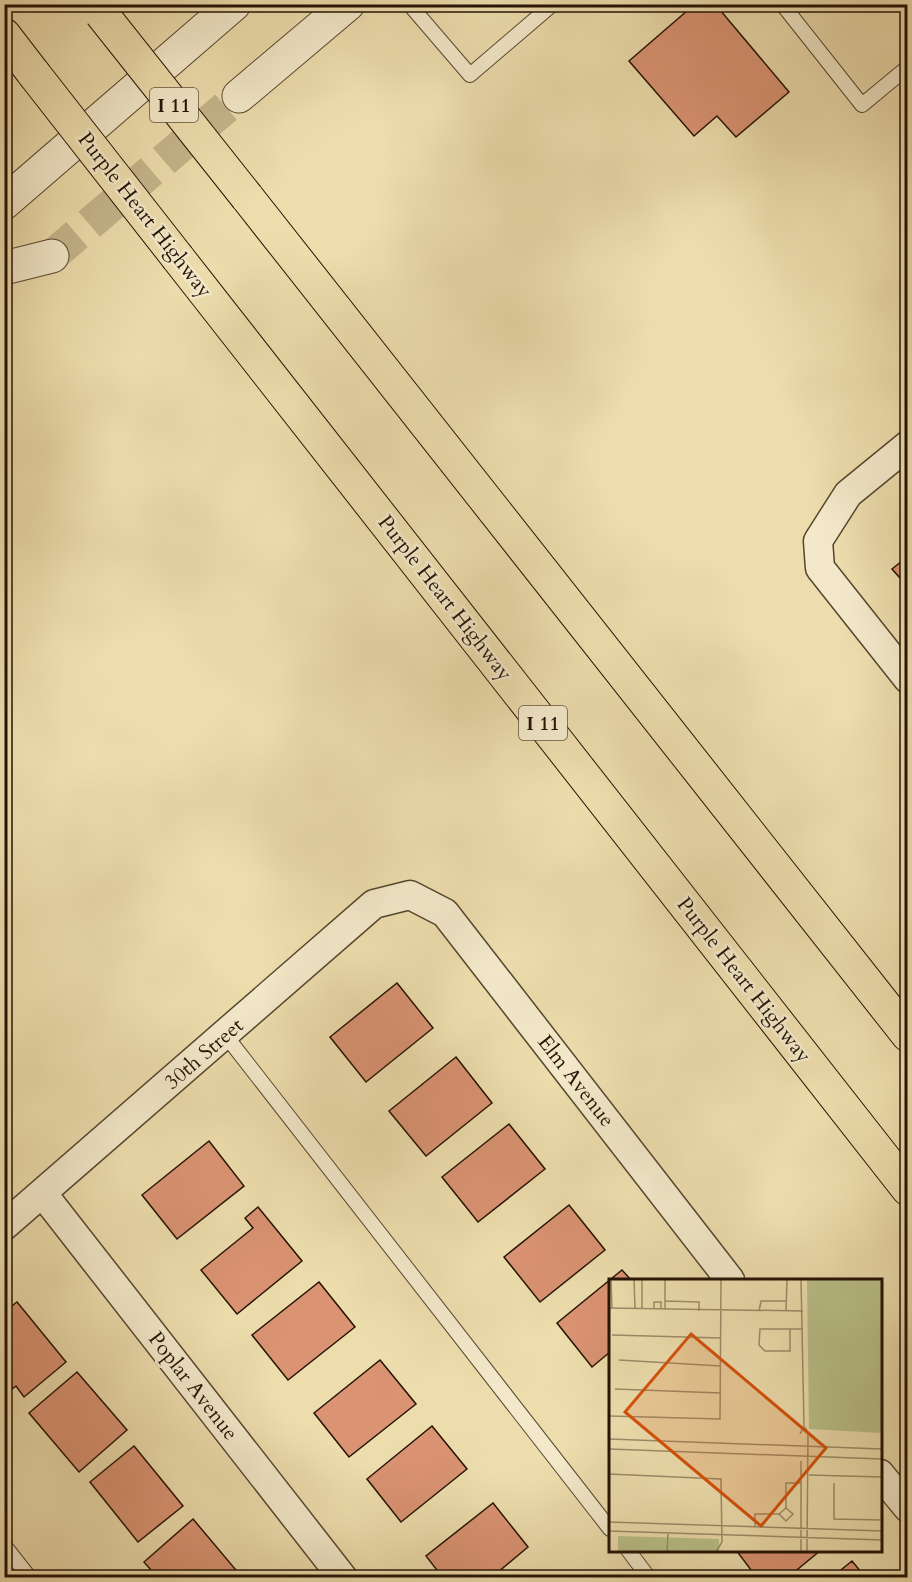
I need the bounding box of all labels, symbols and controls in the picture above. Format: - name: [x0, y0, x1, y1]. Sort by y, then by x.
- road number: I 11: [150, 88, 198, 122]
- street label: Purple Heart Highway: [71, 126, 219, 304]
- street label: Purple Heart Highway: [371, 509, 519, 687]
- road number: I 11: [519, 706, 567, 740]
- street label: Purple Heart Highway: [670, 891, 818, 1069]
- street label: 30th Street: [158, 1011, 250, 1096]
- street label: Elm Avenue: [531, 1029, 621, 1133]
- inset map: [609, 1279, 882, 1552]
- street label: Poplar Avenue: [141, 1326, 245, 1446]

